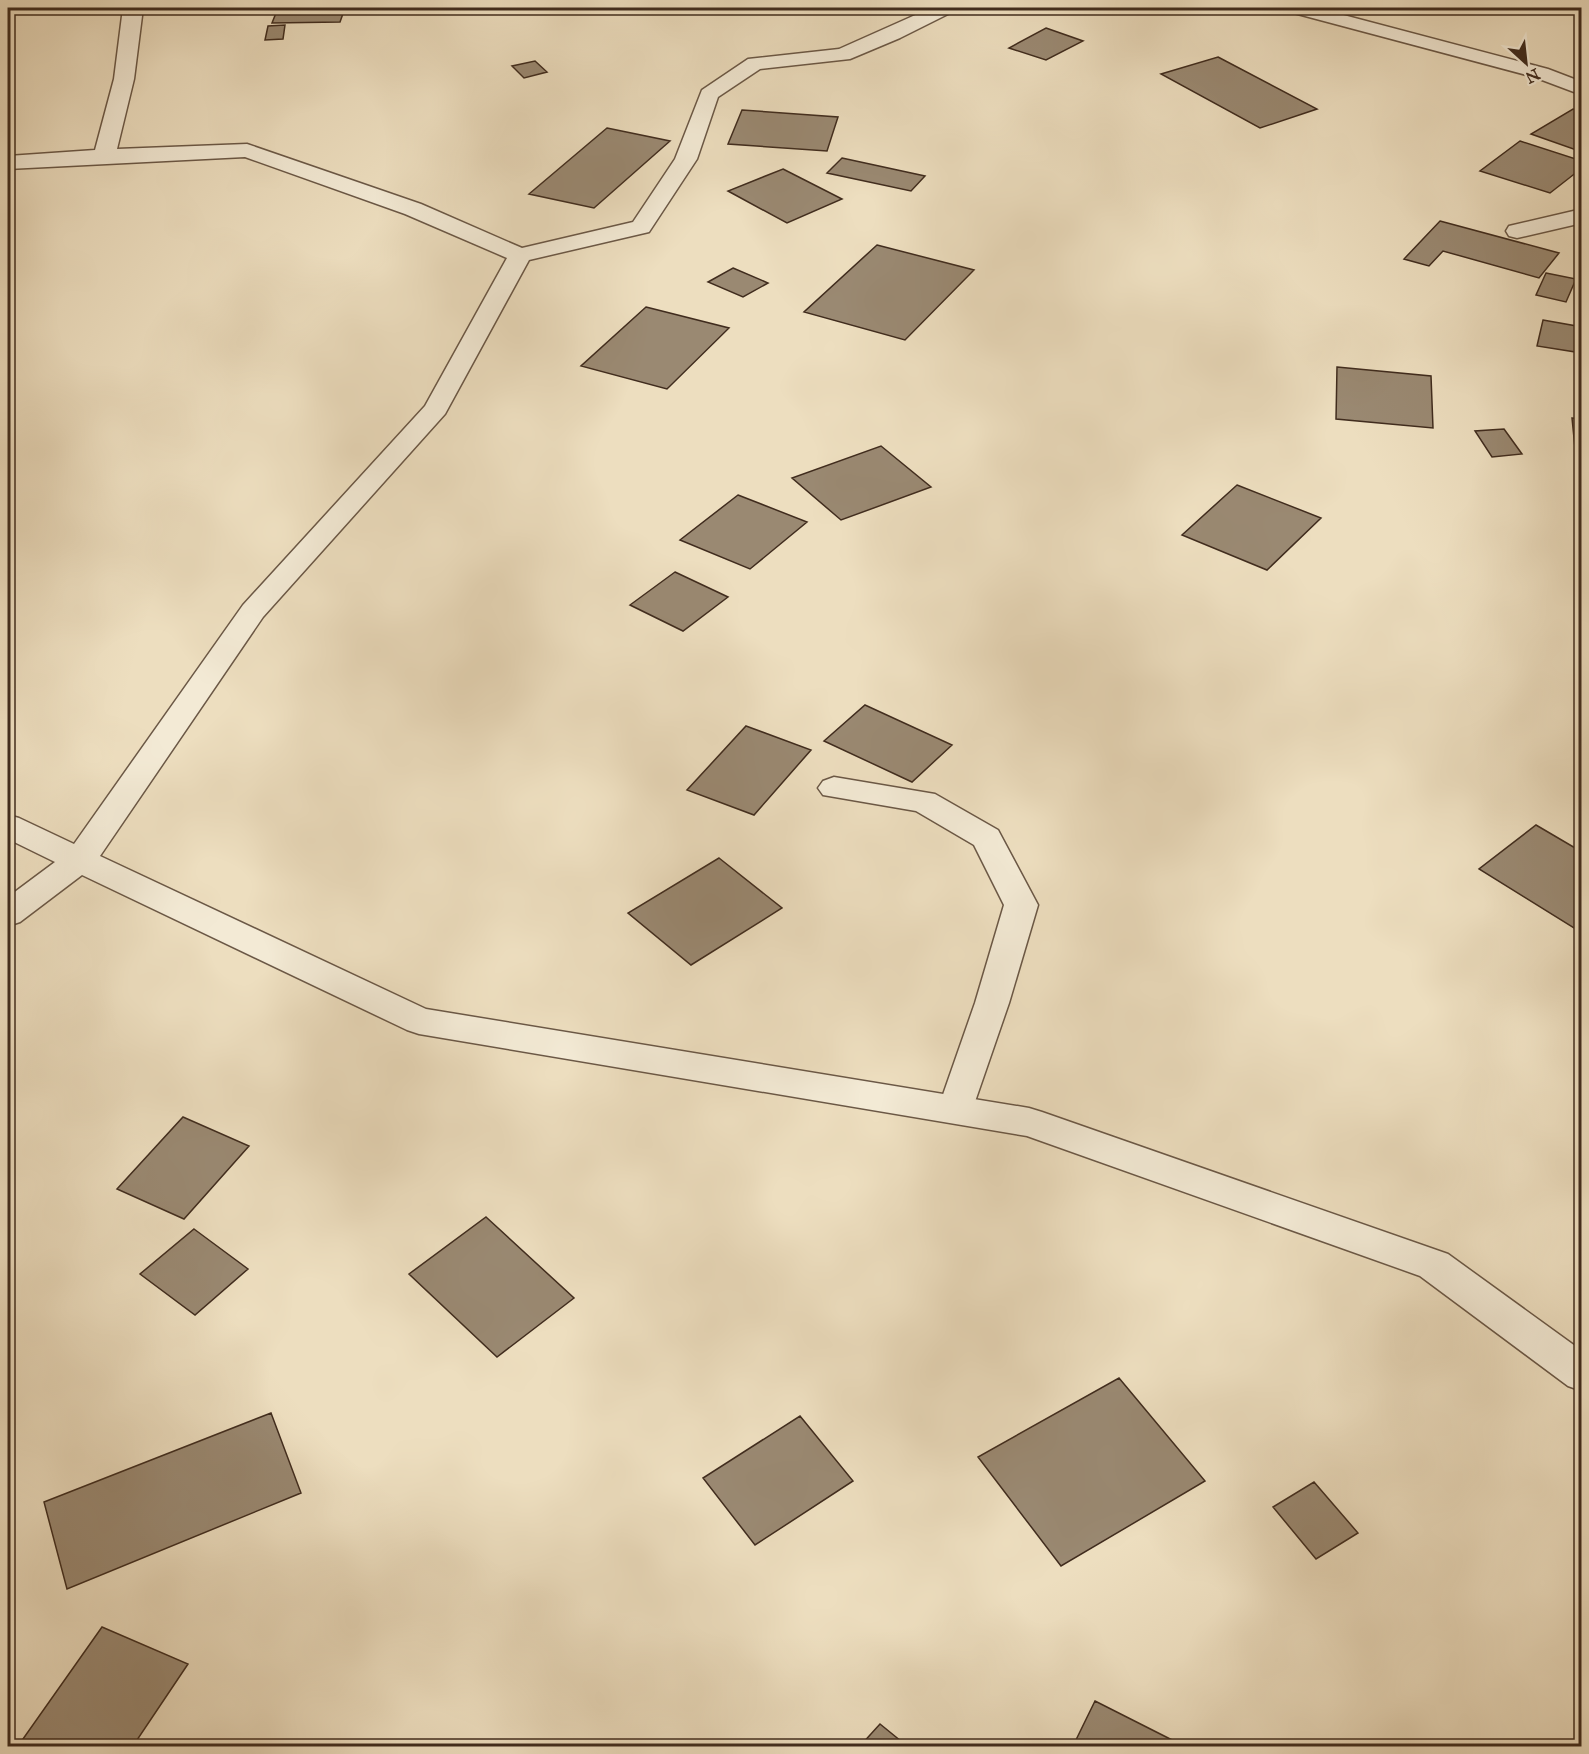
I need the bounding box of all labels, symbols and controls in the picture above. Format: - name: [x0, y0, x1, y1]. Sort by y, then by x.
- north arrow: [1496, 33, 1556, 93]
- text: N: [1522, 64, 1543, 88]

